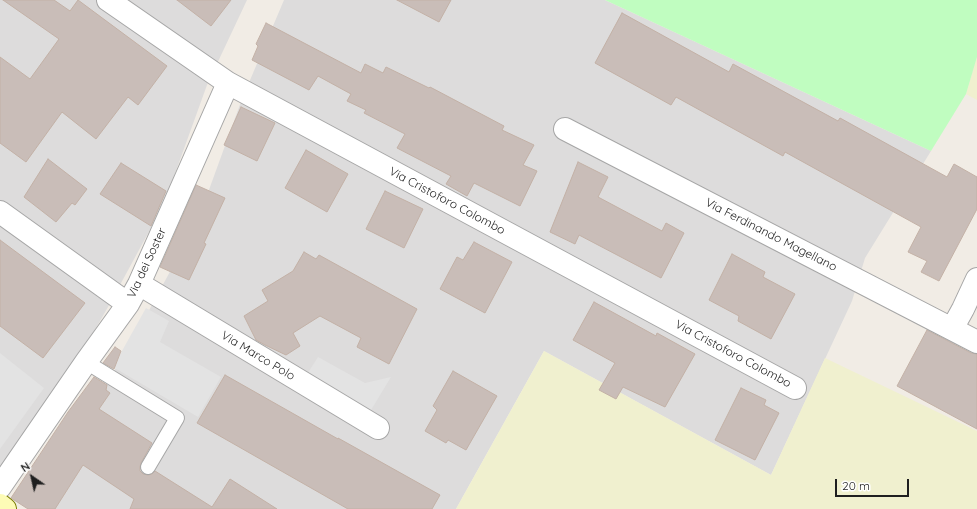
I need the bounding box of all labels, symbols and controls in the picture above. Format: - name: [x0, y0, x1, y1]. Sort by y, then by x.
- street label: Via Cristoforo Colombo: [386, 164, 508, 238]
- street label: Via Ferdinando Magellano: [703, 195, 839, 275]
- street label: Via dei Soster: [124, 226, 170, 300]
- street label: Via Cristoforo Colombo: [672, 317, 794, 391]
- street label: Via Marco Polo: [218, 328, 298, 384]
- north arrow: [12, 457, 52, 497]
- text: N: [18, 459, 33, 475]
- scale bar: [837, 471, 911, 497]
- text: 20 m: [842, 478, 870, 493]

